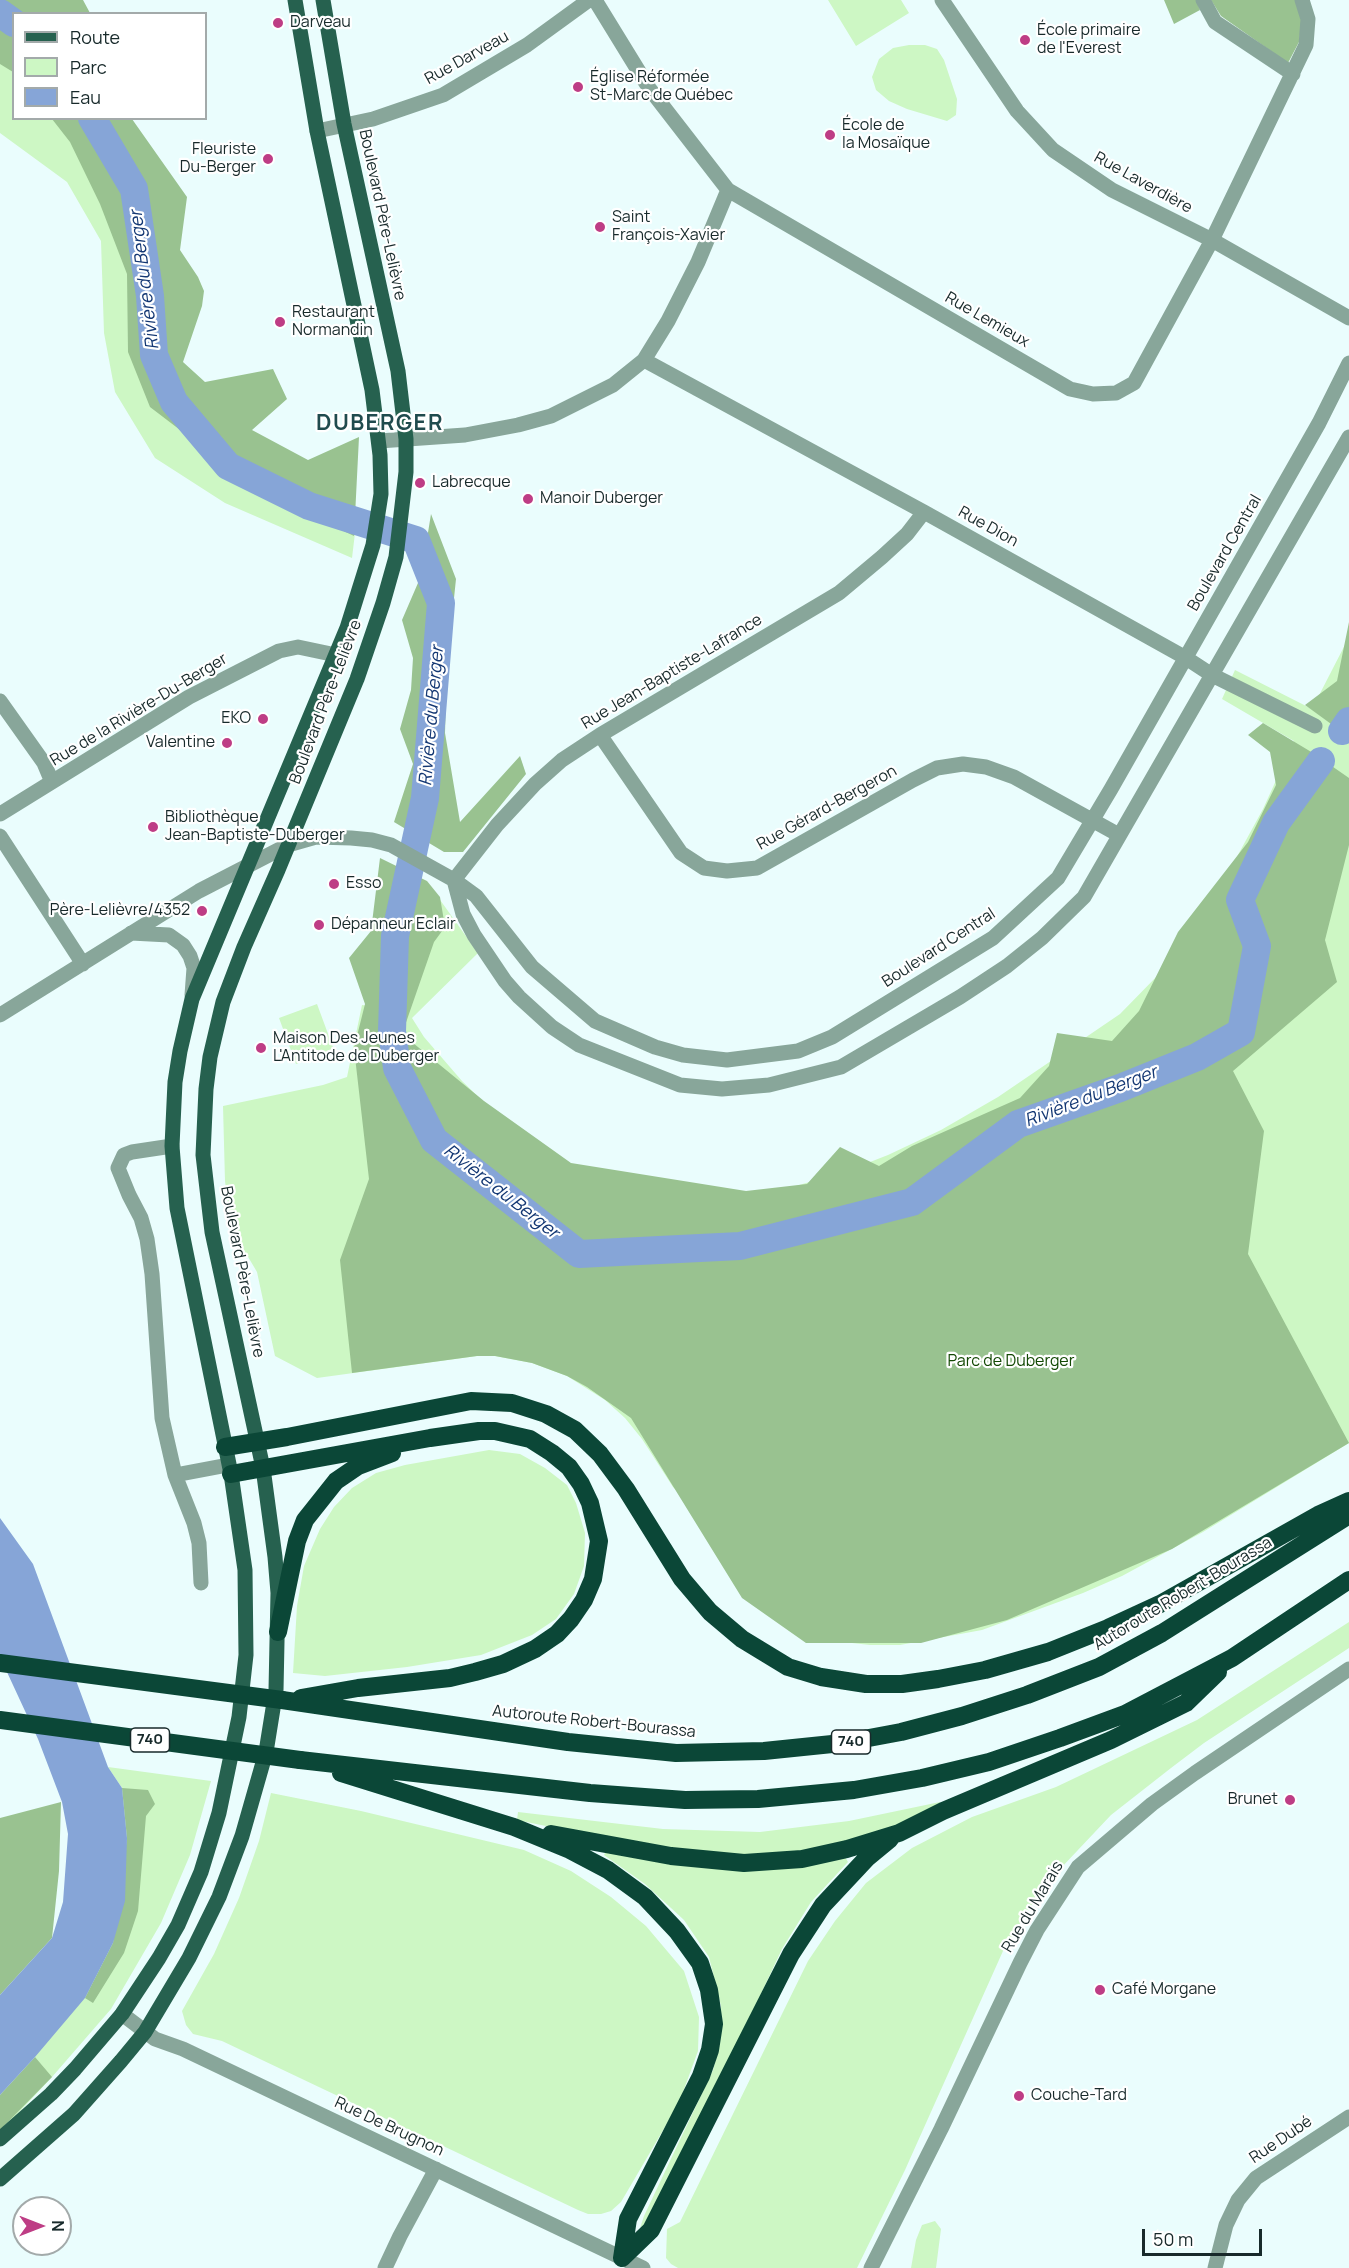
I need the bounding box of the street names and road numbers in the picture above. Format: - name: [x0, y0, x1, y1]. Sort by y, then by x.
- street label: Rue Darveau: [422, 27, 512, 89]
- street label: Boulevard Père-Lelièvre: [355, 128, 409, 302]
- street label: Rue Laverdière: [1091, 148, 1195, 218]
- street label: Rue Lemieux: [941, 288, 1033, 352]
- street label: Boulevard Central: [1184, 492, 1266, 614]
- street label: Rue Dion: [955, 503, 1021, 551]
- street label: Rue Jean-Baptiste-Lafrance: [578, 610, 766, 734]
- street label: Boulevard Père-Lelièvre: [286, 617, 366, 787]
- street label: Rue de la Rivière-Du-Berger: [47, 650, 231, 770]
- street label: Rue Gérard-Bergeron: [754, 762, 900, 854]
- street label: Boulevard Central: [879, 904, 999, 992]
- street label: Boulevard Père-Lelièvre: [216, 1185, 268, 1359]
- street label: Autoroute Robert-Bourassa: [1090, 1533, 1276, 1655]
- street label: Autoroute Robert-Bourassa: [491, 1702, 697, 1742]
- road number: 740: [130, 1728, 170, 1752]
- road number: 740: [832, 1730, 870, 1754]
- street label: Rue du Marais: [998, 1858, 1068, 1956]
- street label: Rue De Brugnon: [331, 2093, 447, 2161]
- street label: Rue Dubé: [1246, 2112, 1316, 2168]

